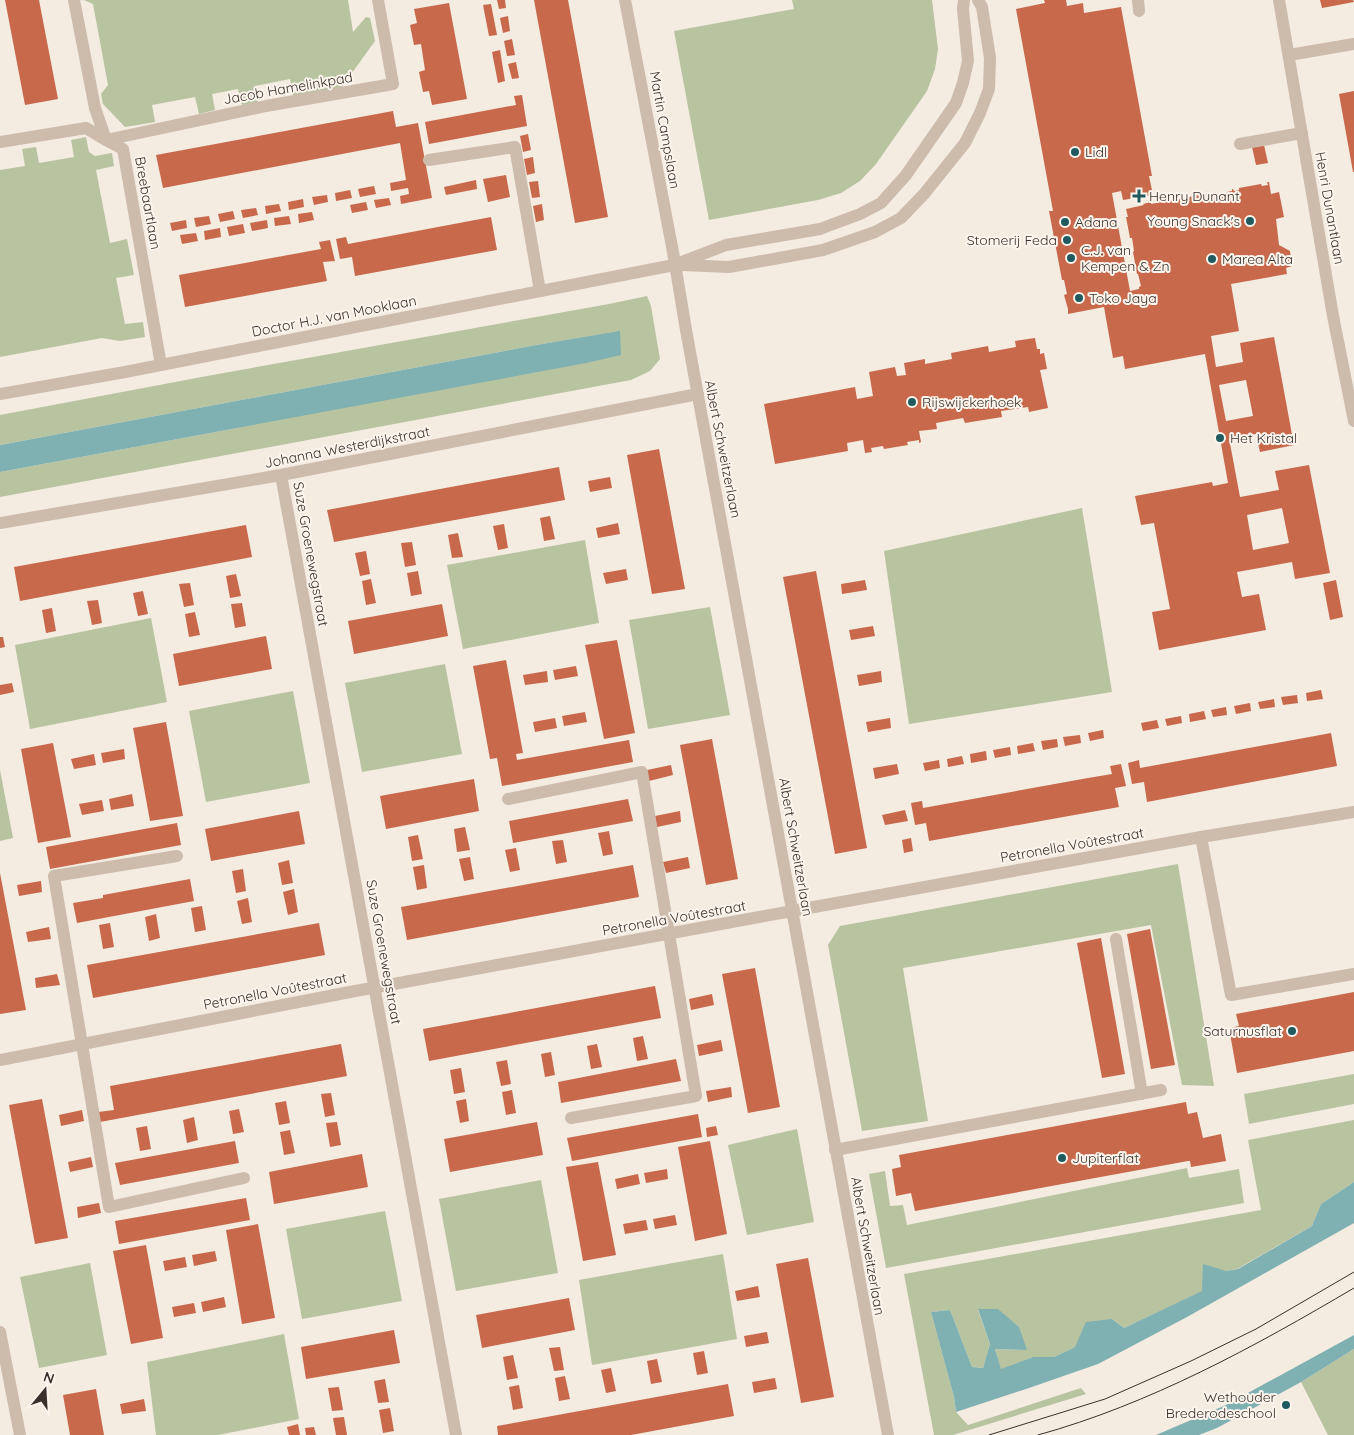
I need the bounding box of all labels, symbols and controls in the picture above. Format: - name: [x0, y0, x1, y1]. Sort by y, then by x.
- street label: Jacob Hamelinkpad: [222, 68, 354, 108]
- street label: Martin Campslaan: [646, 70, 684, 190]
- place label: Lidl: [1085, 143, 1107, 161]
- marker: Lidl: [1069, 146, 1081, 158]
- street label: Henri Dunantlaan: [1311, 150, 1349, 266]
- street label: Breebaartlaan: [131, 155, 165, 251]
- place label: Henry Dunant: [1149, 187, 1240, 205]
- marker: Henry Dunant: [1133, 190, 1145, 202]
- place label: Young Snack's: [1147, 212, 1240, 230]
- place label: Adana: [1075, 213, 1118, 231]
- marker: Young Snack's: [1244, 215, 1256, 227]
- marker: Adana: [1059, 216, 1071, 228]
- place label: Stomerij Feda: [967, 231, 1057, 249]
- marker: Stomerij Feda: [1061, 234, 1073, 246]
- place label: C.J. van Kempen & Zn: [1081, 241, 1170, 275]
- place label: Marea Alta: [1222, 250, 1293, 268]
- marker: C.J. van Kempen & Zn: [1065, 252, 1077, 264]
- marker: Marea Alta: [1206, 253, 1218, 265]
- place label: Toko Jaya: [1089, 289, 1157, 307]
- street label: Doctor H.J. van Mooklaan: [250, 291, 418, 341]
- marker: Toko Jaya: [1073, 292, 1085, 304]
- street label: Albert Schweitzerlaan: [701, 378, 745, 520]
- place label: Rijswijckerhoek: [922, 393, 1022, 411]
- marker: Rijswijckerhoek: [906, 396, 918, 408]
- street label: Johanna Westerdijkstraat: [263, 422, 431, 472]
- place label: Het Kristal: [1230, 429, 1297, 447]
- marker: Het Kristal: [1214, 432, 1226, 444]
- street label: Suze Groenewegstraat: [289, 480, 333, 628]
- street label: Albert Schweitzerlaan: [775, 776, 817, 918]
- street label: Petronella Voûtestraat: [999, 823, 1145, 866]
- street label: Suze Groenewegstraat: [362, 878, 406, 1026]
- street label: Petronella Voûtestraat: [601, 896, 747, 939]
- street label: Petronella Voûtestraat: [202, 968, 348, 1014]
- place label: Saturnusflat: [1203, 1022, 1282, 1040]
- marker: Saturnusflat: [1286, 1025, 1298, 1037]
- place label: Jupiterflat: [1072, 1149, 1139, 1167]
- marker: Jupiterflat: [1056, 1152, 1068, 1164]
- street label: Albert Schweitzerlaan: [847, 1175, 889, 1317]
- north arrow: [20, 1365, 70, 1415]
- text: N: [41, 1367, 57, 1388]
- place label: Wethouder Brederodeschool: [1166, 1388, 1277, 1422]
- marker: Wethouder Brederodeschool: [1280, 1399, 1292, 1411]

